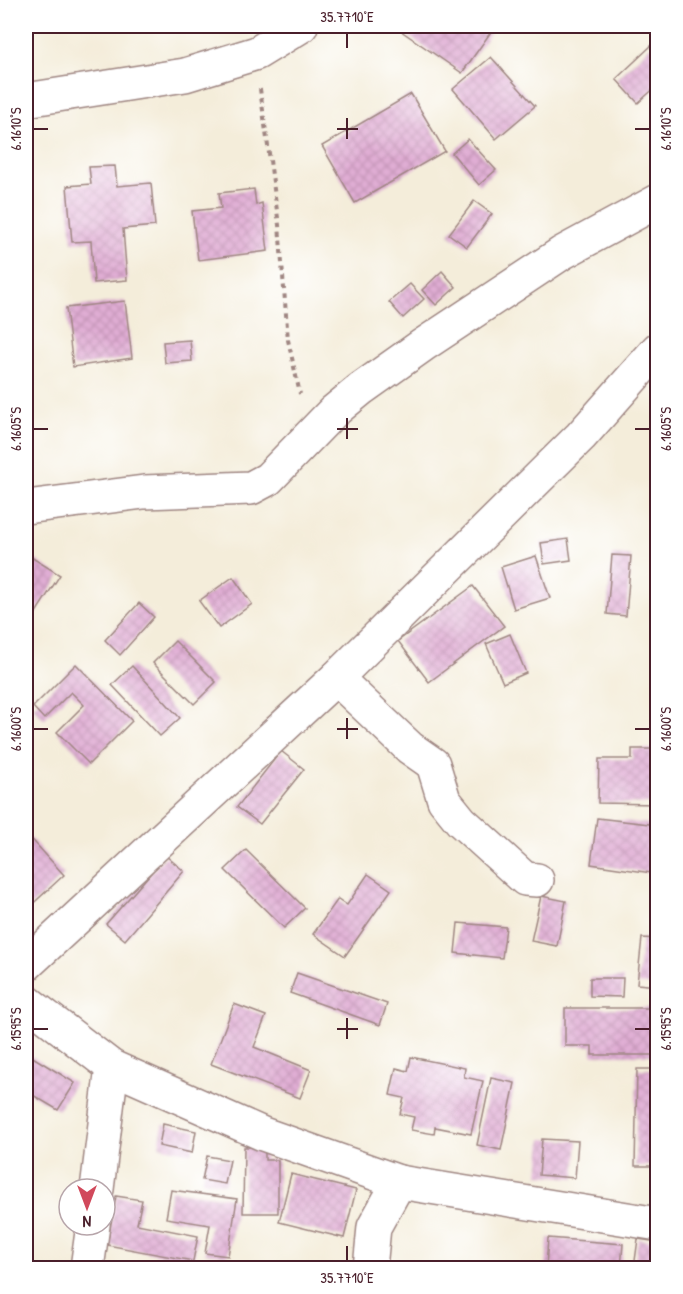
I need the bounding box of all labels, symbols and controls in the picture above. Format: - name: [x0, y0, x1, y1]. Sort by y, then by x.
- text: 35.7710°E: [320, 6, 374, 27]
- text: 6.1610°S: [5, 107, 26, 151]
- text: 6.1610°S: [655, 107, 676, 151]
- text: 6.1605°S: [5, 407, 26, 451]
- text: 6.1605°S: [655, 407, 676, 451]
- text: 6.1600°S: [5, 707, 26, 751]
- text: 6.1600°S: [655, 707, 676, 751]
- text: 6.1595°S: [5, 1007, 26, 1051]
- text: 6.1595°S: [655, 1007, 676, 1051]
- north arrow: [57, 1177, 117, 1237]
- text: N: [82, 1211, 91, 1233]
- text: 35.7710°E: [320, 1267, 374, 1288]

